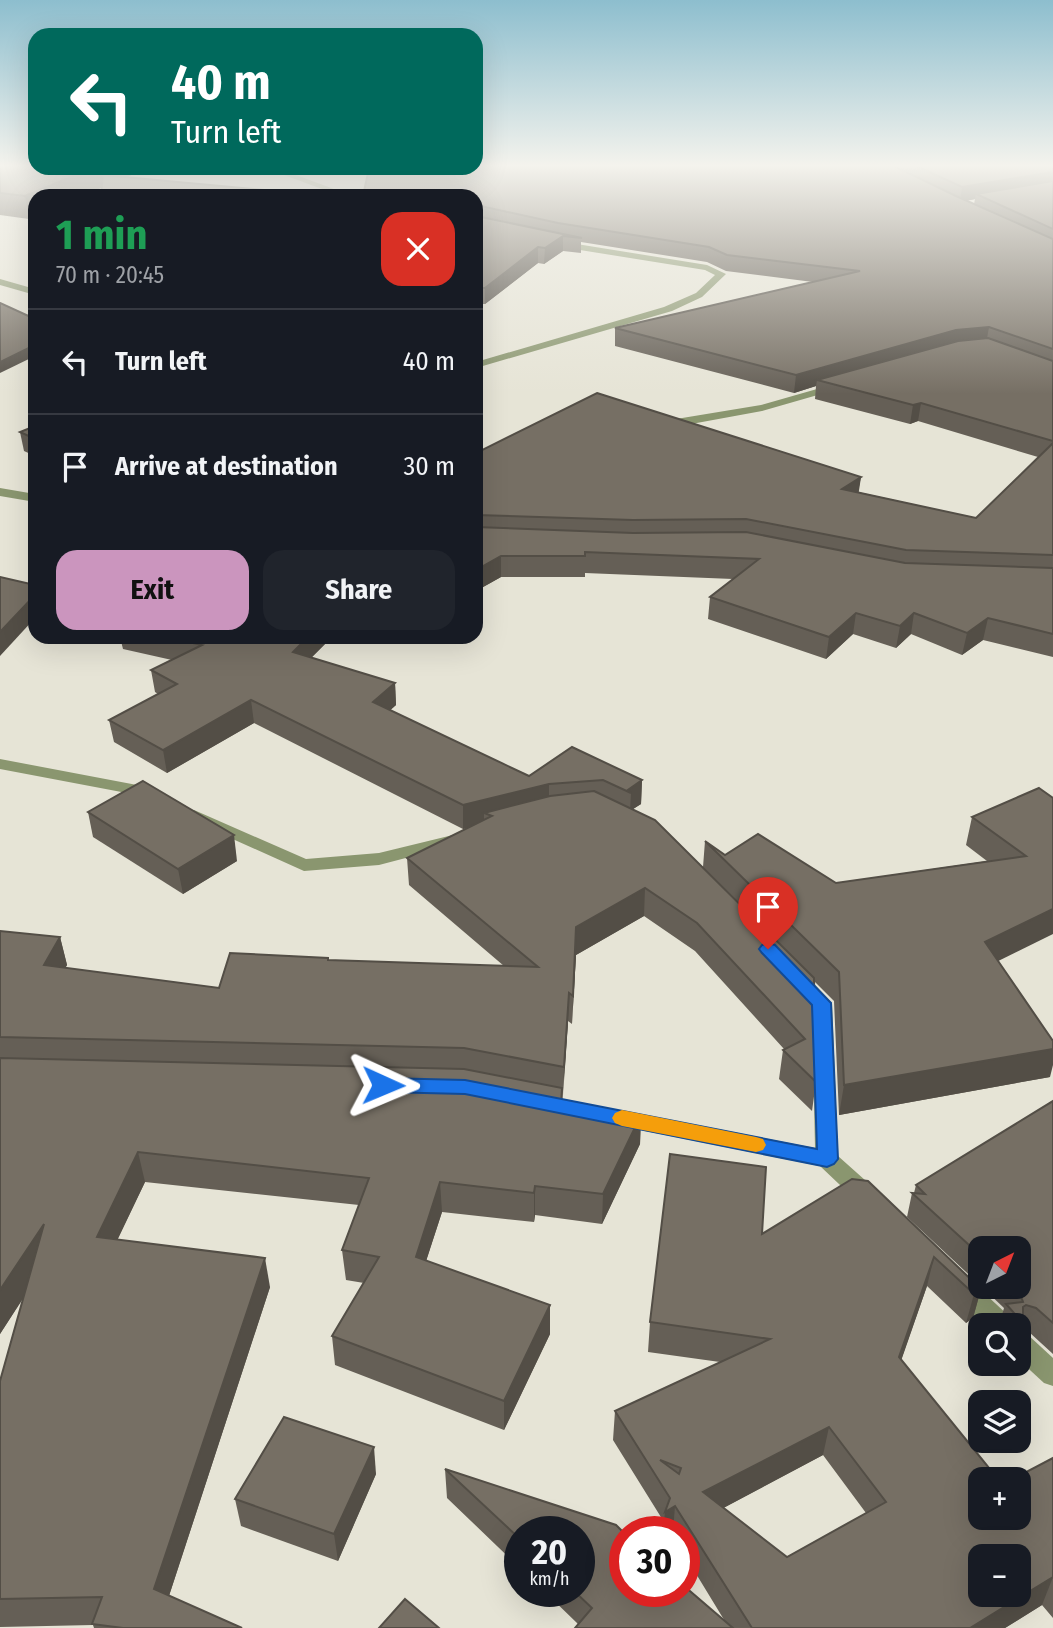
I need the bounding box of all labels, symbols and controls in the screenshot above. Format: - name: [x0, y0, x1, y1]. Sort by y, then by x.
- text: 40 m: [171, 53, 271, 112]
- icon: left: [56, 56, 147, 147]
- text: Turn left: [171, 113, 281, 151]
- text: 1 min: [56, 210, 147, 260]
- button: close: [381, 212, 455, 286]
- text: 70 m · 20:45: [56, 261, 164, 289]
- icon: left: [56, 343, 94, 381]
- text: Turn left: [115, 346, 207, 377]
- text: 40 m: [403, 346, 455, 377]
- icon: arrive: [56, 448, 94, 486]
- text: Arrive at destination: [115, 451, 338, 482]
- text: 30 m: [404, 451, 455, 482]
- button: Exit: [56, 550, 249, 630]
- button: Share: [263, 550, 455, 630]
- pin: [738, 877, 798, 949]
- icon: arrive: [749, 888, 787, 926]
- position arrow: [346, 1048, 420, 1122]
- north arrow: [968, 1236, 1031, 1298]
- map controls: [968, 1236, 1031, 1607]
- button: search: [968, 1313, 1031, 1376]
- button: layers: [968, 1390, 1031, 1453]
- button: +: [968, 1467, 1031, 1530]
- speed limit sign: 30: [609, 1516, 700, 1607]
- text: 20: [532, 1531, 567, 1573]
- button: −: [968, 1544, 1031, 1607]
- text: km/h: [529, 1568, 570, 1590]

